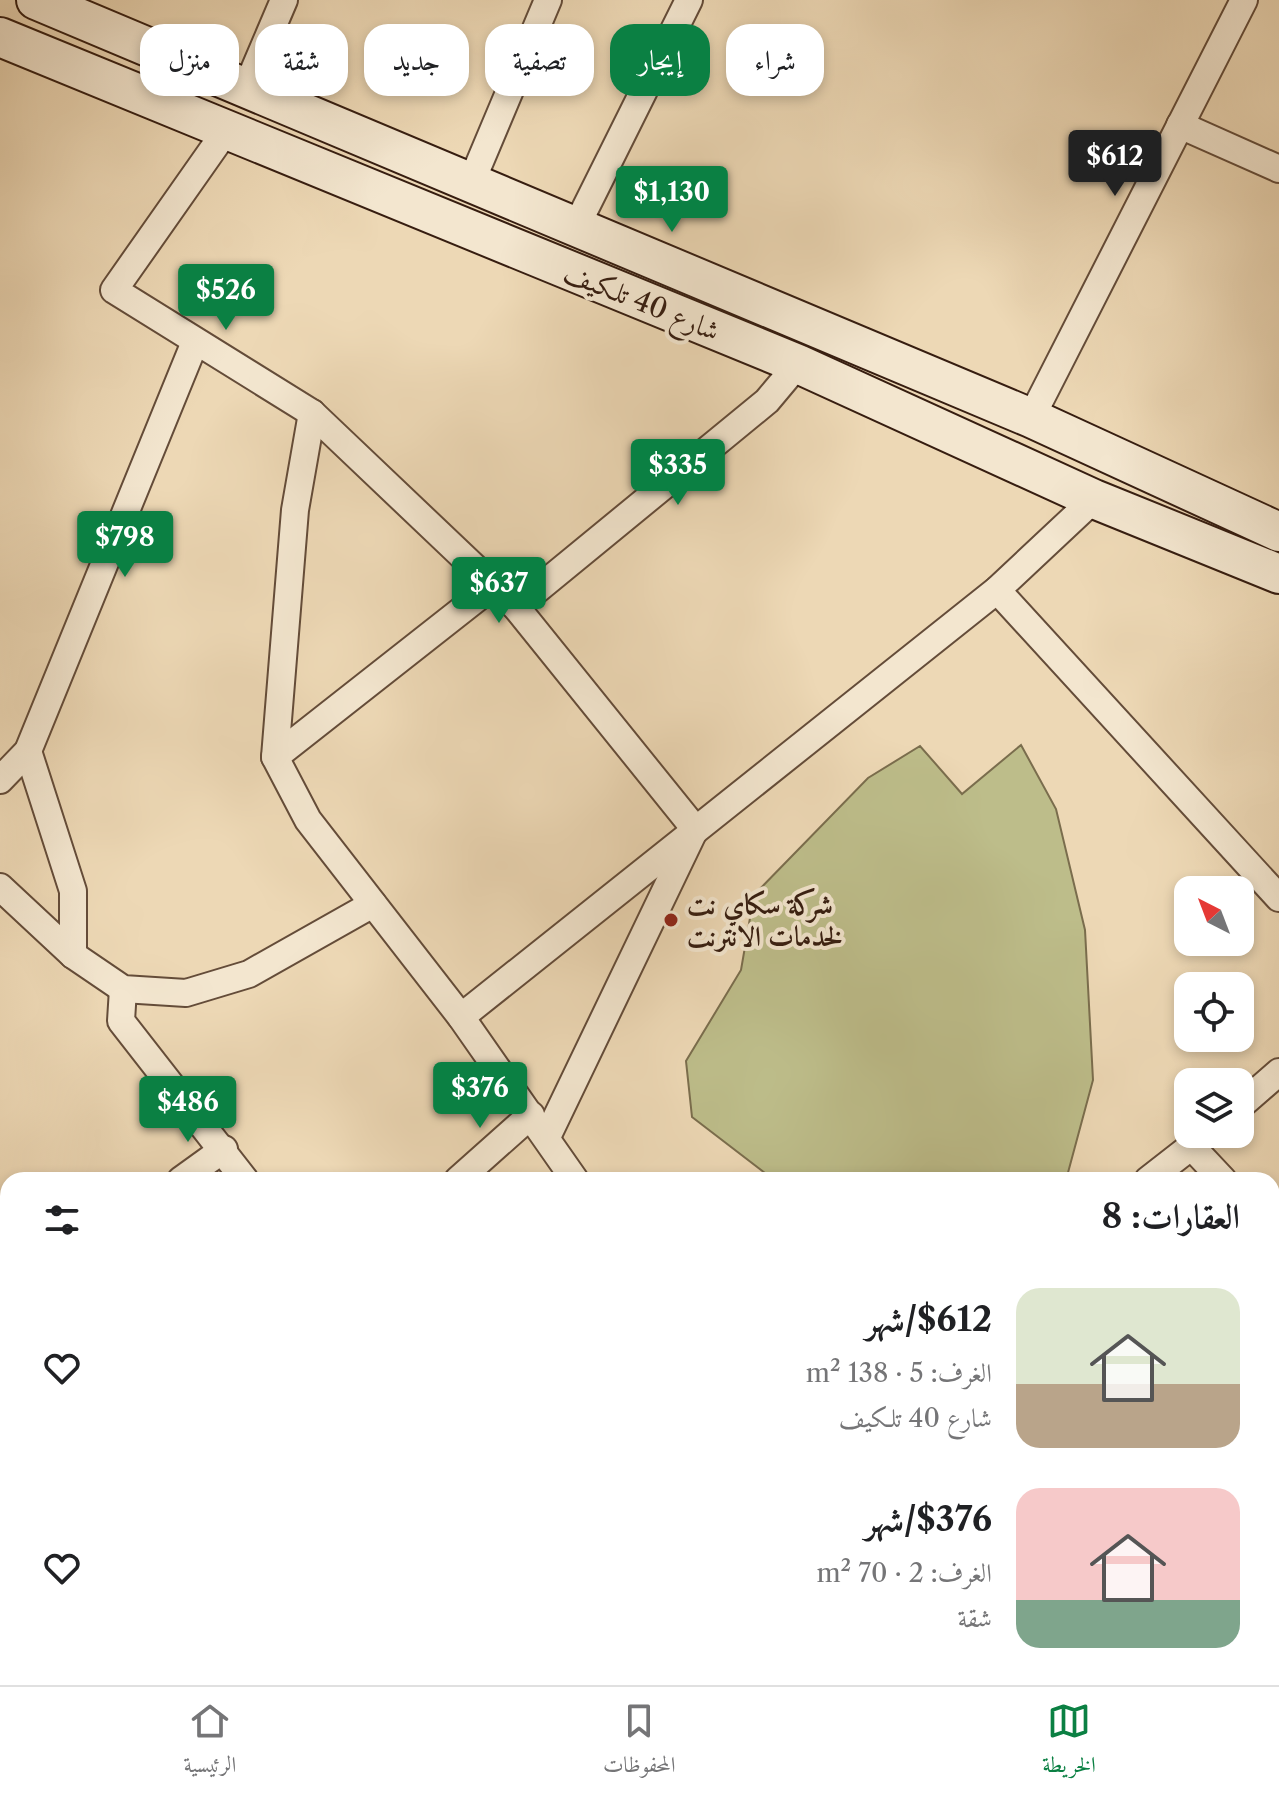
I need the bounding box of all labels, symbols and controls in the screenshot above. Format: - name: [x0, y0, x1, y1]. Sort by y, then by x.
- chip: منزل: [140, 24, 239, 96]
- chip: شقة: [255, 24, 348, 96]
- chip: جديد: [364, 24, 469, 96]
- chip: تصفية: [485, 24, 594, 96]
- chip: إيجار: [610, 24, 710, 96]
- chip: شراء: [726, 24, 824, 96]
- pin: $612: [1068, 130, 1162, 198]
- text: $612: [1086, 140, 1144, 172]
- pin: $1,130: [607, 166, 737, 234]
- text: $1,130: [634, 176, 710, 208]
- street label: شارع 40 تلكيف: [557, 254, 725, 354]
- pin: $526: [179, 264, 273, 332]
- text: $526: [196, 274, 256, 306]
- pin: $335: [631, 439, 725, 507]
- text: $335: [649, 449, 707, 481]
- pin: $798: [78, 511, 172, 579]
- text: $798: [95, 521, 155, 553]
- pin: $637: [452, 557, 546, 625]
- text: $637: [470, 567, 528, 599]
- north arrow: [1174, 876, 1254, 956]
- map controls: [1174, 876, 1254, 1148]
- place label: شركة سكاي نت لخدمات الانترنت: [687, 887, 842, 953]
- marker: شركة سكاي نت لخدمات الانترنت: [662, 911, 680, 929]
- button: locate: [1174, 972, 1254, 1052]
- pin: $376: [433, 1062, 527, 1130]
- button: layers: [1174, 1068, 1254, 1148]
- text: $376: [451, 1072, 509, 1104]
- pin: $486: [141, 1076, 235, 1144]
- text: $486: [157, 1086, 219, 1118]
- text: العقارات: 8: [1102, 1195, 1240, 1237]
- icon: filters: [40, 1198, 84, 1242]
- text: $612/شهر: [866, 1298, 992, 1340]
- icon: home: [1080, 1320, 1176, 1416]
- icon: heart: [40, 1346, 84, 1390]
- text: الغرف: 5 · 138 m²: [806, 1357, 992, 1389]
- text: شارع 40 تلكيف: [839, 1402, 992, 1434]
- text: $376/شهر: [865, 1498, 992, 1540]
- icon: home: [1080, 1520, 1176, 1616]
- icon: heart: [40, 1546, 84, 1590]
- text: الغرف: 2 · 70 m²: [816, 1557, 992, 1589]
- text: شقة: [958, 1602, 992, 1634]
- tab: الرئيسية: [183, 1699, 236, 1786]
- tab: المحفوظات: [603, 1699, 675, 1786]
- tab: الخريطة: [1042, 1699, 1096, 1786]

